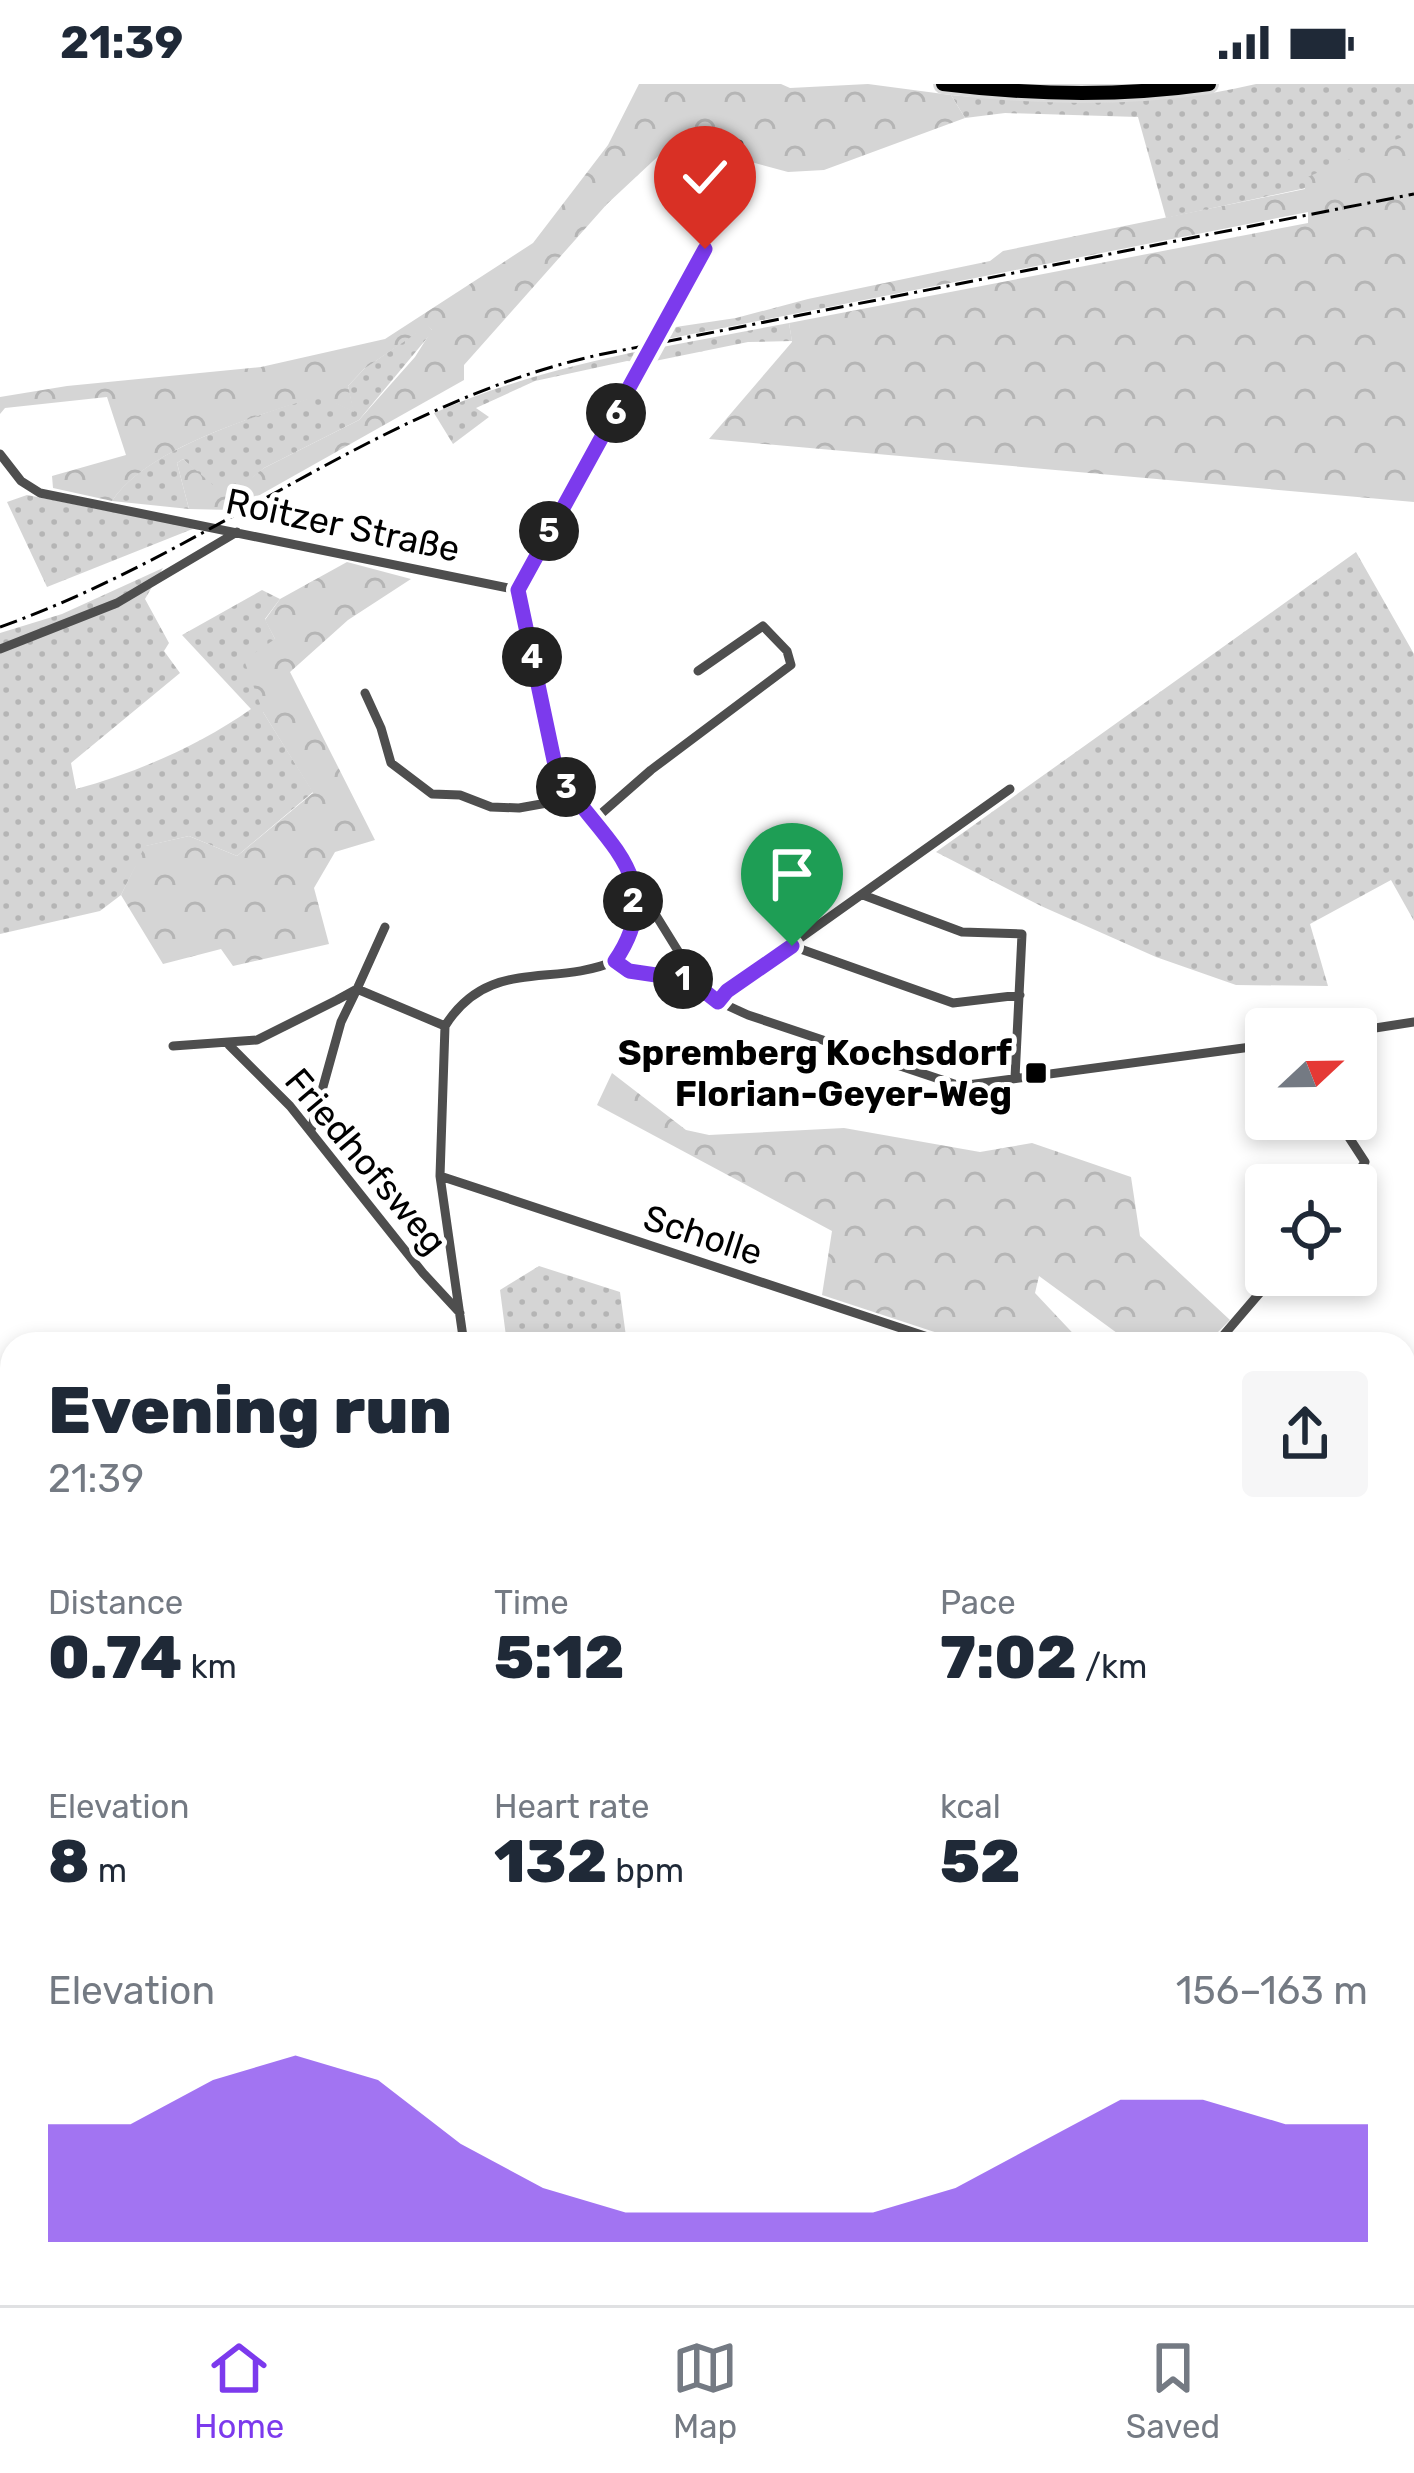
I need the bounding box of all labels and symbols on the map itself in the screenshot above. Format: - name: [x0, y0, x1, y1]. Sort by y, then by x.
- pin: [654, 126, 756, 249]
- pin: 6: [586, 383, 646, 443]
- street label: Roitzer Straße: [222, 479, 464, 571]
- pin: 5: [519, 501, 579, 561]
- pin: 4: [502, 627, 562, 687]
- pin: 3: [536, 757, 596, 817]
- pin: [741, 823, 843, 946]
- pin: 2: [603, 871, 663, 931]
- pin: 1: [653, 949, 713, 1009]
- north arrow: [1245, 1008, 1377, 1140]
- place label: Spremberg Kochsdorf Florian-Geyer-Weg: [618, 1031, 1012, 1115]
- street label: Friedhofsweg: [276, 1060, 456, 1262]
- marker: Spremberg Kochsdorf Florian-Geyer-Weg: [1023, 1060, 1049, 1086]
- street label: Scholle: [638, 1196, 768, 1274]

